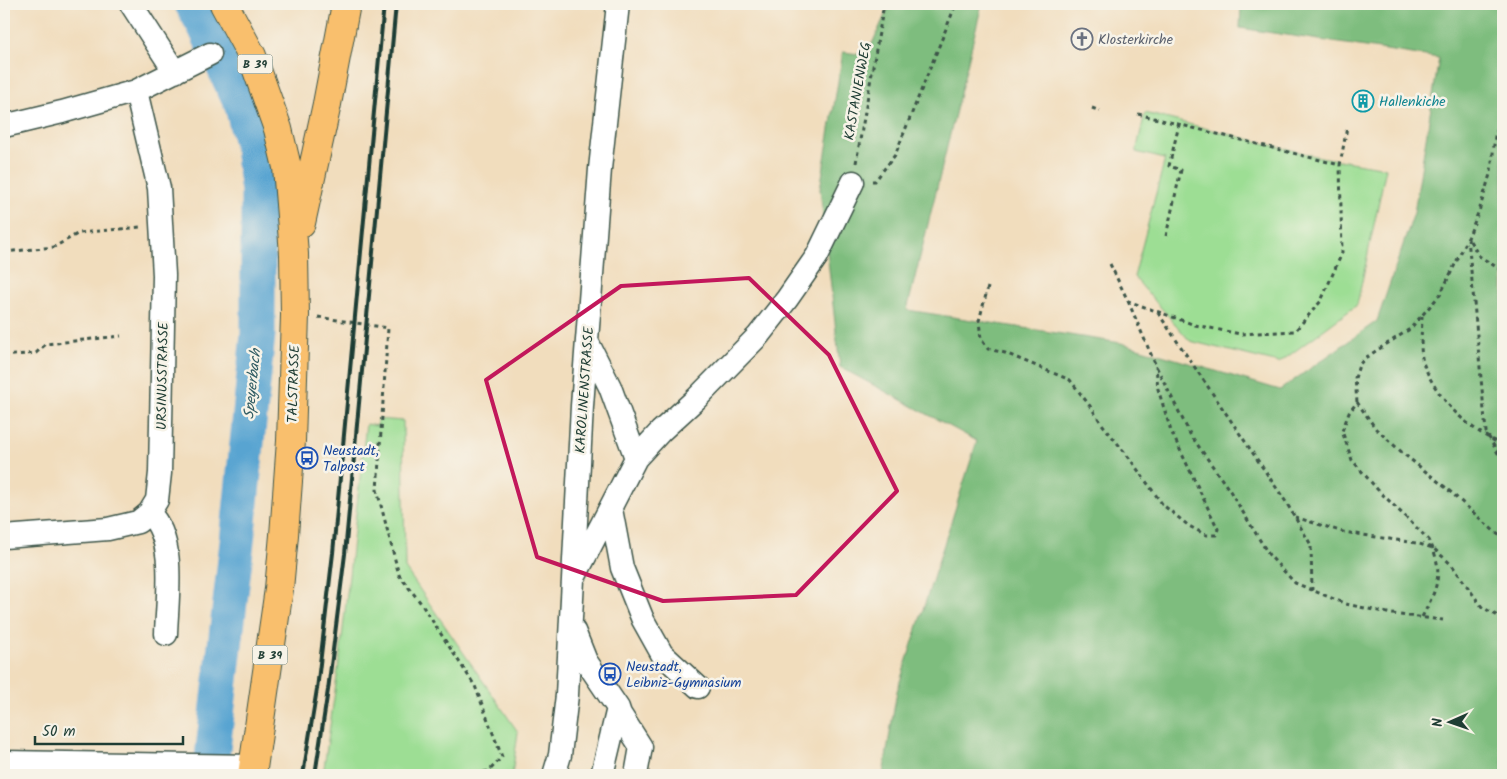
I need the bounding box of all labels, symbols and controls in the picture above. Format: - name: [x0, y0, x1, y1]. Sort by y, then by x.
- church icon: Klosterkirche: [1070, 27, 1094, 51]
- place label: Klosterkirche: [1098, 29, 1174, 51]
- street label: KASTANIENWEG: [839, 40, 877, 142]
- road number: B 39: [238, 54, 272, 74]
- building icon: Hallenkiche: [1351, 89, 1375, 113]
- place label: Hallenkiche: [1379, 91, 1446, 113]
- street label: URSINUSSTRASSE: [151, 321, 175, 430]
- street label: KAROLINENSTRASSE: [570, 325, 600, 454]
- street label: TALSTRASSE: [282, 344, 306, 424]
- water label: Speyerbach: [237, 346, 269, 420]
- place label: Neustadt, Talpost: [323, 440, 379, 478]
- bus stop icon: Neustadt, Talpost: [295, 446, 319, 470]
- road number: B 39: [252, 646, 288, 664]
- place label: Neustadt, Leibniz-Gymnasium: [626, 656, 741, 694]
- bus stop icon: Neustadt, Leibniz-Gymnasium: [598, 662, 622, 686]
- north arrow: [1424, 696, 1474, 746]
- scale bar: [35, 714, 182, 746]
- text: N: [1427, 717, 1449, 727]
- text: 50 m: [42, 720, 76, 744]

